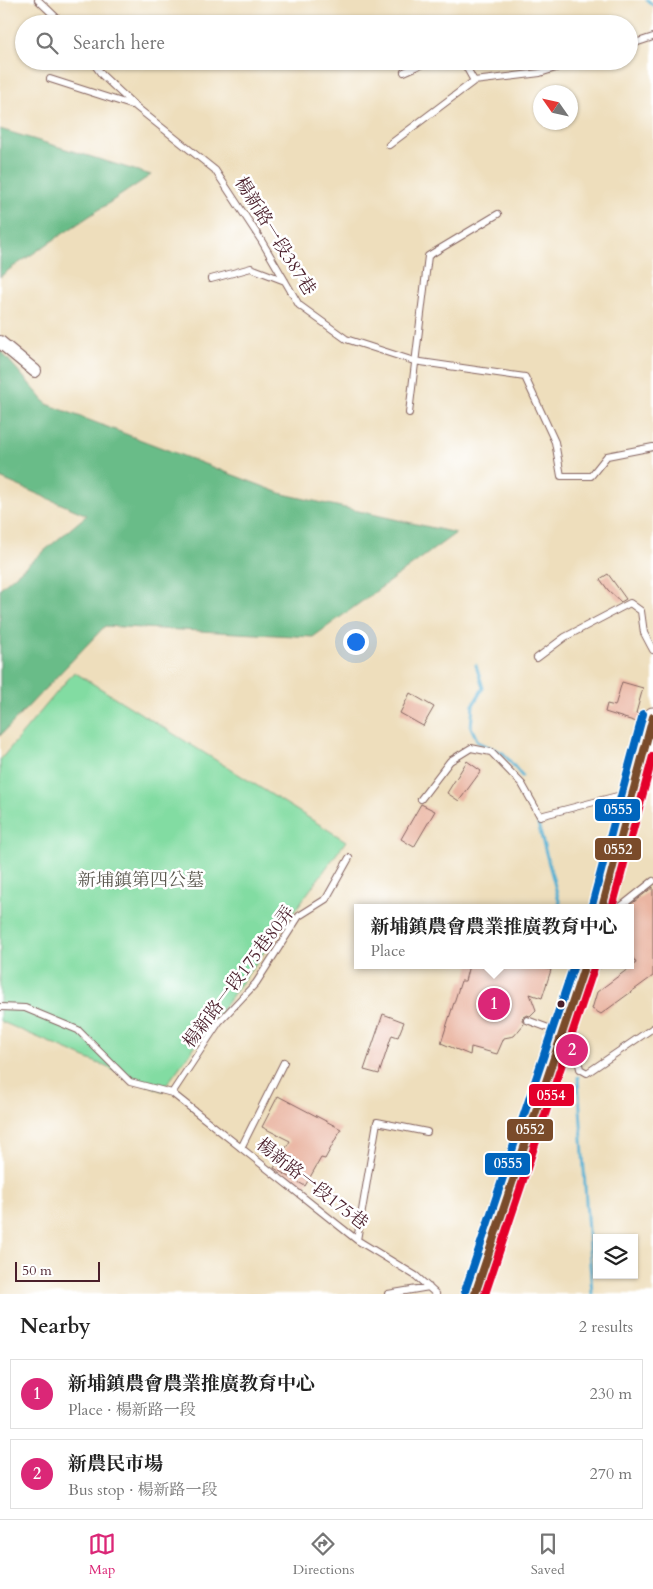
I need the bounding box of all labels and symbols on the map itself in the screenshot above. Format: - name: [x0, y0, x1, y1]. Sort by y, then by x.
- north arrow: [533, 85, 578, 130]
- street label: 楊新路一段387巷: [228, 172, 322, 300]
- your location: [343, 629, 369, 655]
- line badge: 0555: [594, 798, 641, 822]
- text: 0555: [604, 800, 632, 819]
- line badge: 0552: [594, 837, 642, 861]
- text: 0552: [604, 840, 632, 859]
- park label: 新埔鎮第四公墓: [78, 868, 204, 893]
- street label: 楊新路一段175巷80弄: [177, 901, 301, 1053]
- pin: 1: [478, 985, 510, 1023]
- unlabelled marker: [556, 999, 566, 1009]
- pin: 2: [556, 1031, 588, 1069]
- line badge: 0554: [528, 1083, 575, 1107]
- text: 0554: [537, 1086, 565, 1105]
- line badge: 0552: [506, 1118, 554, 1142]
- text: 0552: [516, 1120, 544, 1139]
- street label: 楊新路一段175巷: [251, 1132, 373, 1236]
- line badge: 0555: [484, 1152, 531, 1176]
- text: 0555: [494, 1154, 522, 1173]
- scale bar: [15, 1259, 100, 1282]

